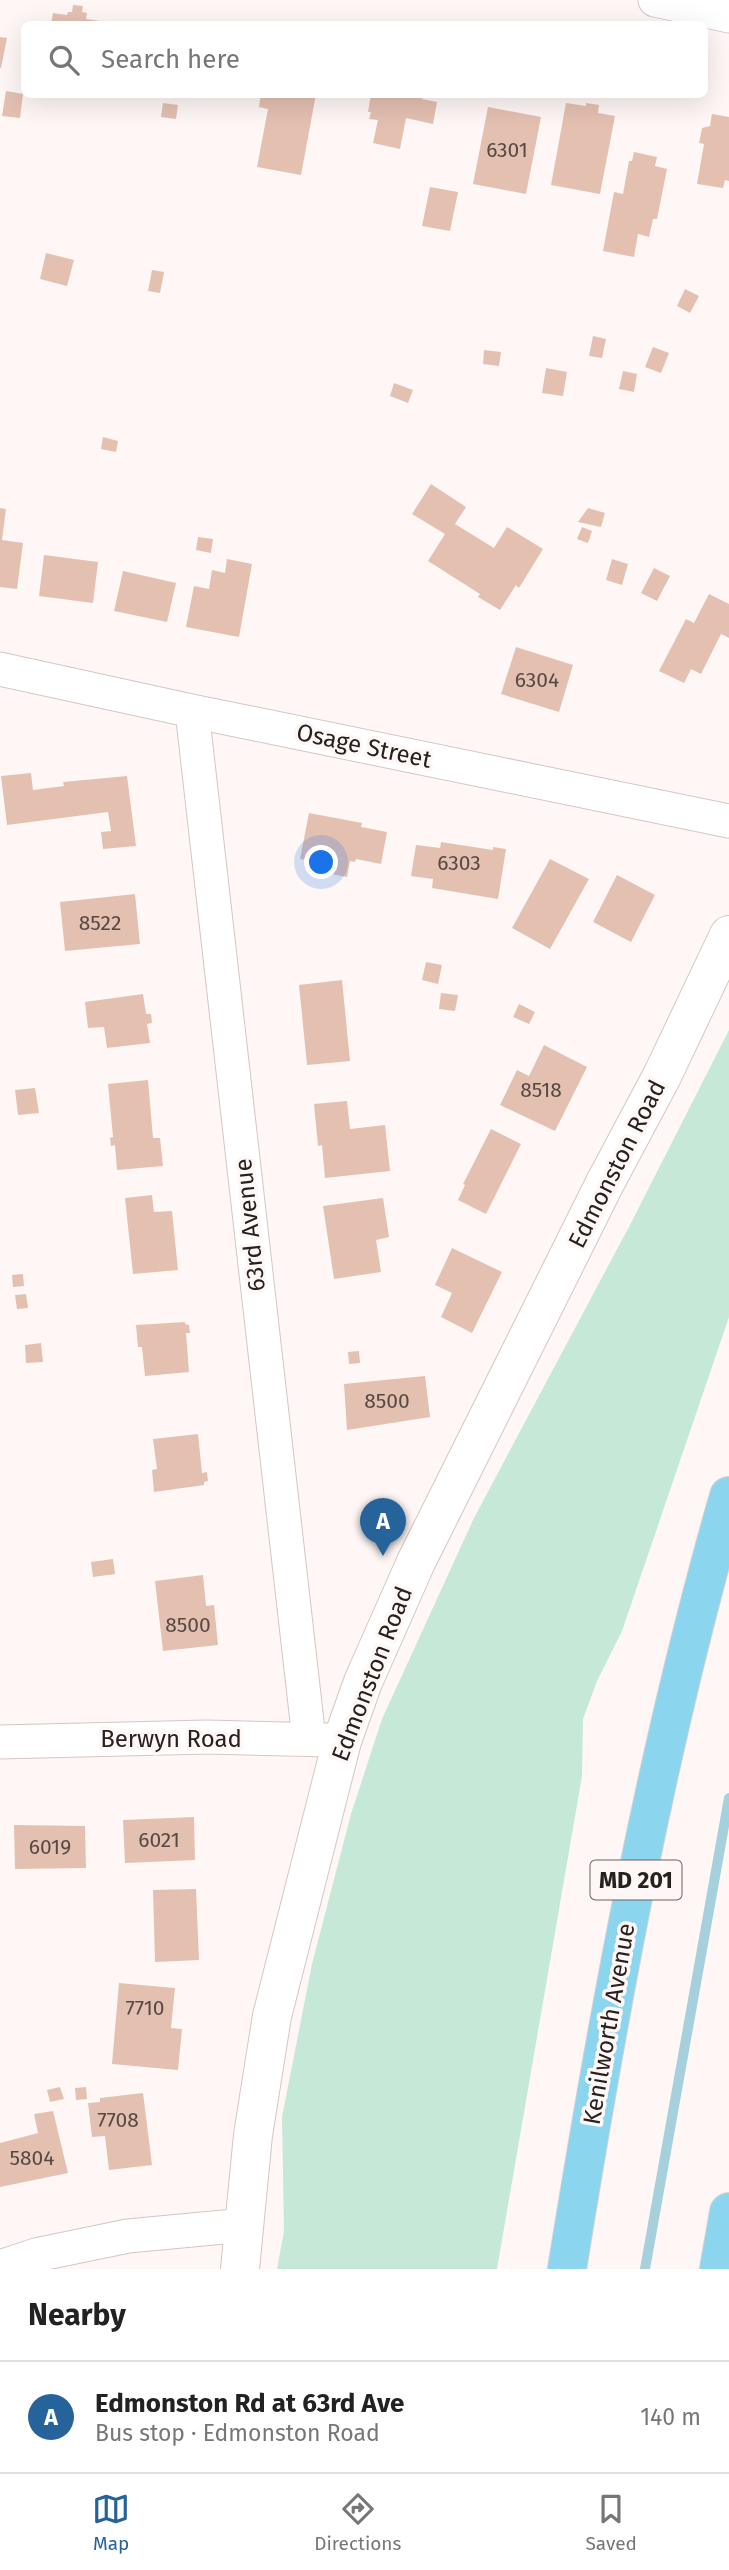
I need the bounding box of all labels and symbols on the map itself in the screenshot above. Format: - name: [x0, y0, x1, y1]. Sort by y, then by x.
- house number: 6301: [486, 137, 528, 163]
- house number: 6304: [515, 667, 559, 693]
- street label: Osage Street: [294, 718, 434, 774]
- your location: [304, 845, 338, 879]
- house number: 6303: [437, 850, 481, 876]
- house number: 8522: [79, 910, 121, 936]
- street label: Edmonston Road: [563, 1075, 671, 1253]
- house number: 8518: [520, 1077, 562, 1103]
- street label: 63rd Avenue: [229, 1157, 271, 1293]
- house number: 8500: [364, 1388, 410, 1414]
- pin: A: [360, 1498, 406, 1556]
- street label: Edmonston Road: [326, 1583, 418, 1765]
- house number: 8500: [165, 1612, 211, 1638]
- street label: Berwyn Road: [100, 1725, 242, 1753]
- house number: 6021: [138, 1827, 180, 1853]
- house number: 6019: [29, 1834, 71, 1860]
- road number: MD 201: [590, 1860, 682, 1899]
- street label: Kenilworth Avenue: [578, 1921, 640, 2127]
- house number: 7710: [125, 1995, 165, 2021]
- house number: 7708: [97, 2107, 139, 2133]
- house number: 5804: [10, 2145, 54, 2171]

